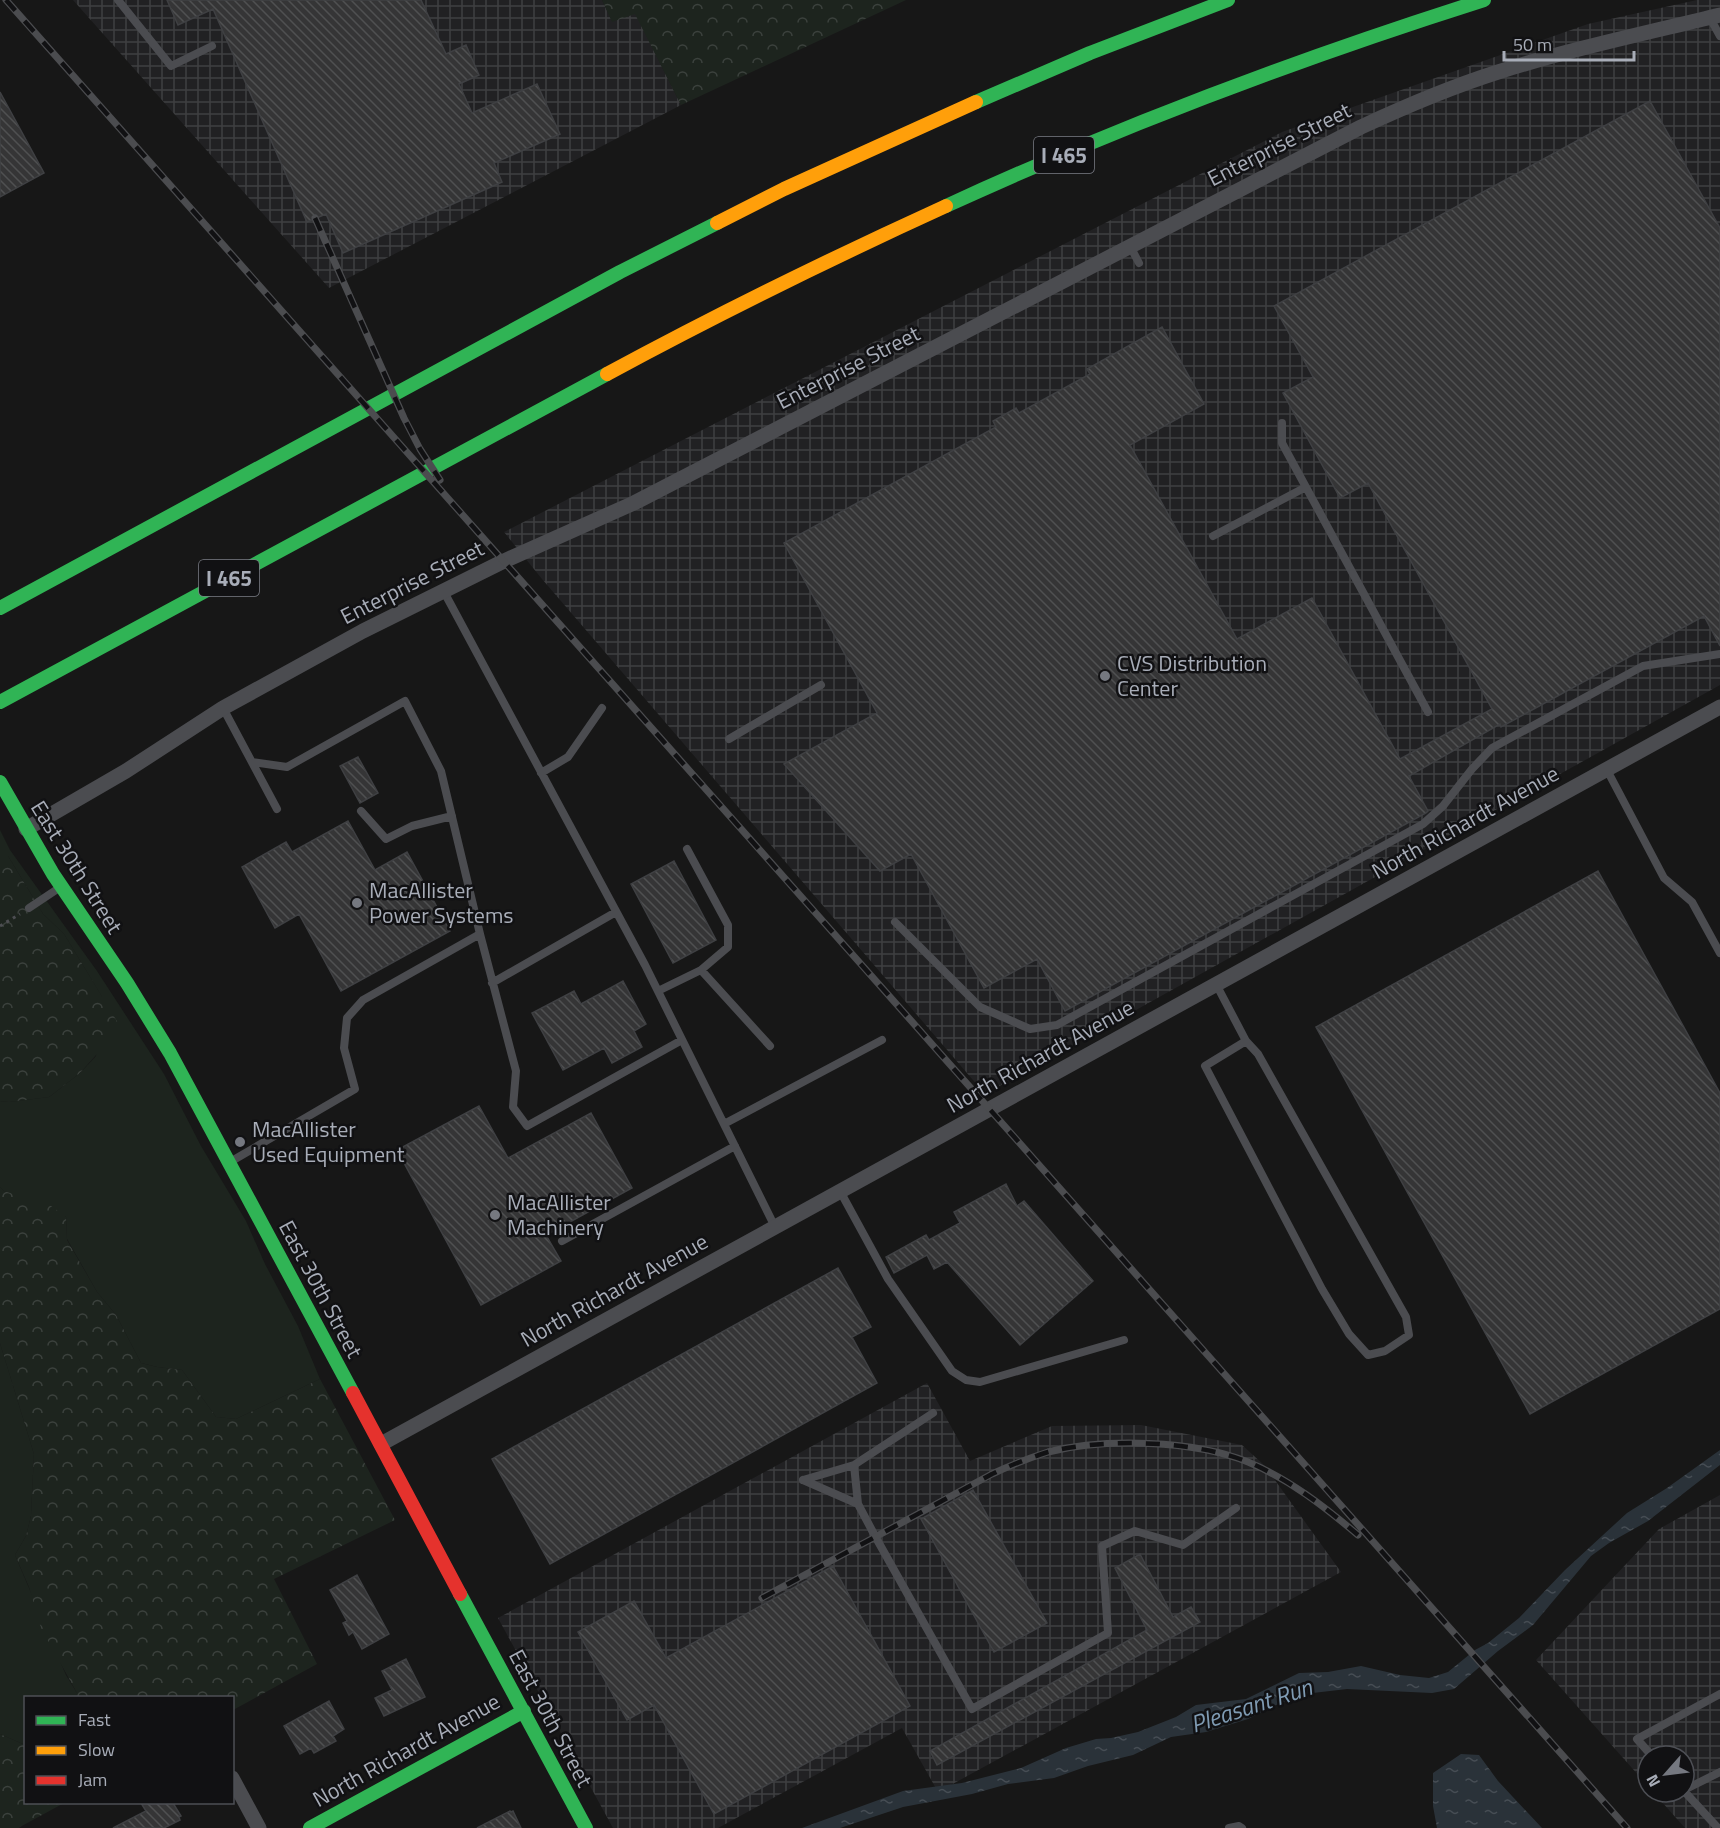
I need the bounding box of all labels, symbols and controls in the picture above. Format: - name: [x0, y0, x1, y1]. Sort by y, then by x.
- scale bar: [1504, 24, 1634, 62]
- text: 50 m: [1513, 31, 1552, 58]
- street label: Enterprise Street: [1201, 93, 1357, 195]
- road number: I 465: [1034, 137, 1094, 173]
- street label: Enterprise Street: [770, 316, 926, 418]
- street label: Enterprise Street: [334, 531, 490, 633]
- road number: I 465: [199, 560, 259, 596]
- place label: CVS Distribution Center: [1117, 646, 1267, 705]
- marker: CVS Distribution Center: [1098, 669, 1112, 683]
- street label: North Richardt Avenue: [1365, 756, 1565, 888]
- street label: East 30th Street: [22, 794, 132, 941]
- place label: MacAllister Power Systems: [369, 873, 514, 932]
- marker: MacAllister Power Systems: [350, 896, 364, 910]
- street label: North Richardt Avenue: [940, 990, 1140, 1122]
- place label: MacAllister Used Equipment: [252, 1112, 405, 1171]
- marker: MacAllister Used Equipment: [233, 1135, 247, 1149]
- place label: MacAllister Machinery: [507, 1185, 611, 1244]
- marker: MacAllister Machinery: [488, 1208, 502, 1222]
- street label: East 30th Street: [270, 1214, 372, 1364]
- street label: North Richardt Avenue: [514, 1224, 714, 1356]
- street label: East 30th Street: [500, 1643, 602, 1793]
- water label: Pleasant Run: [1186, 1668, 1317, 1742]
- street label: North Richardt Avenue: [306, 1684, 506, 1816]
- legend: [24, 1696, 234, 1804]
- text: Fast: [78, 1706, 111, 1733]
- text: Slow: [78, 1736, 115, 1763]
- north arrow: [1636, 1744, 1696, 1804]
- text: Jam: [78, 1766, 107, 1793]
- text: N: [1640, 1771, 1666, 1792]

